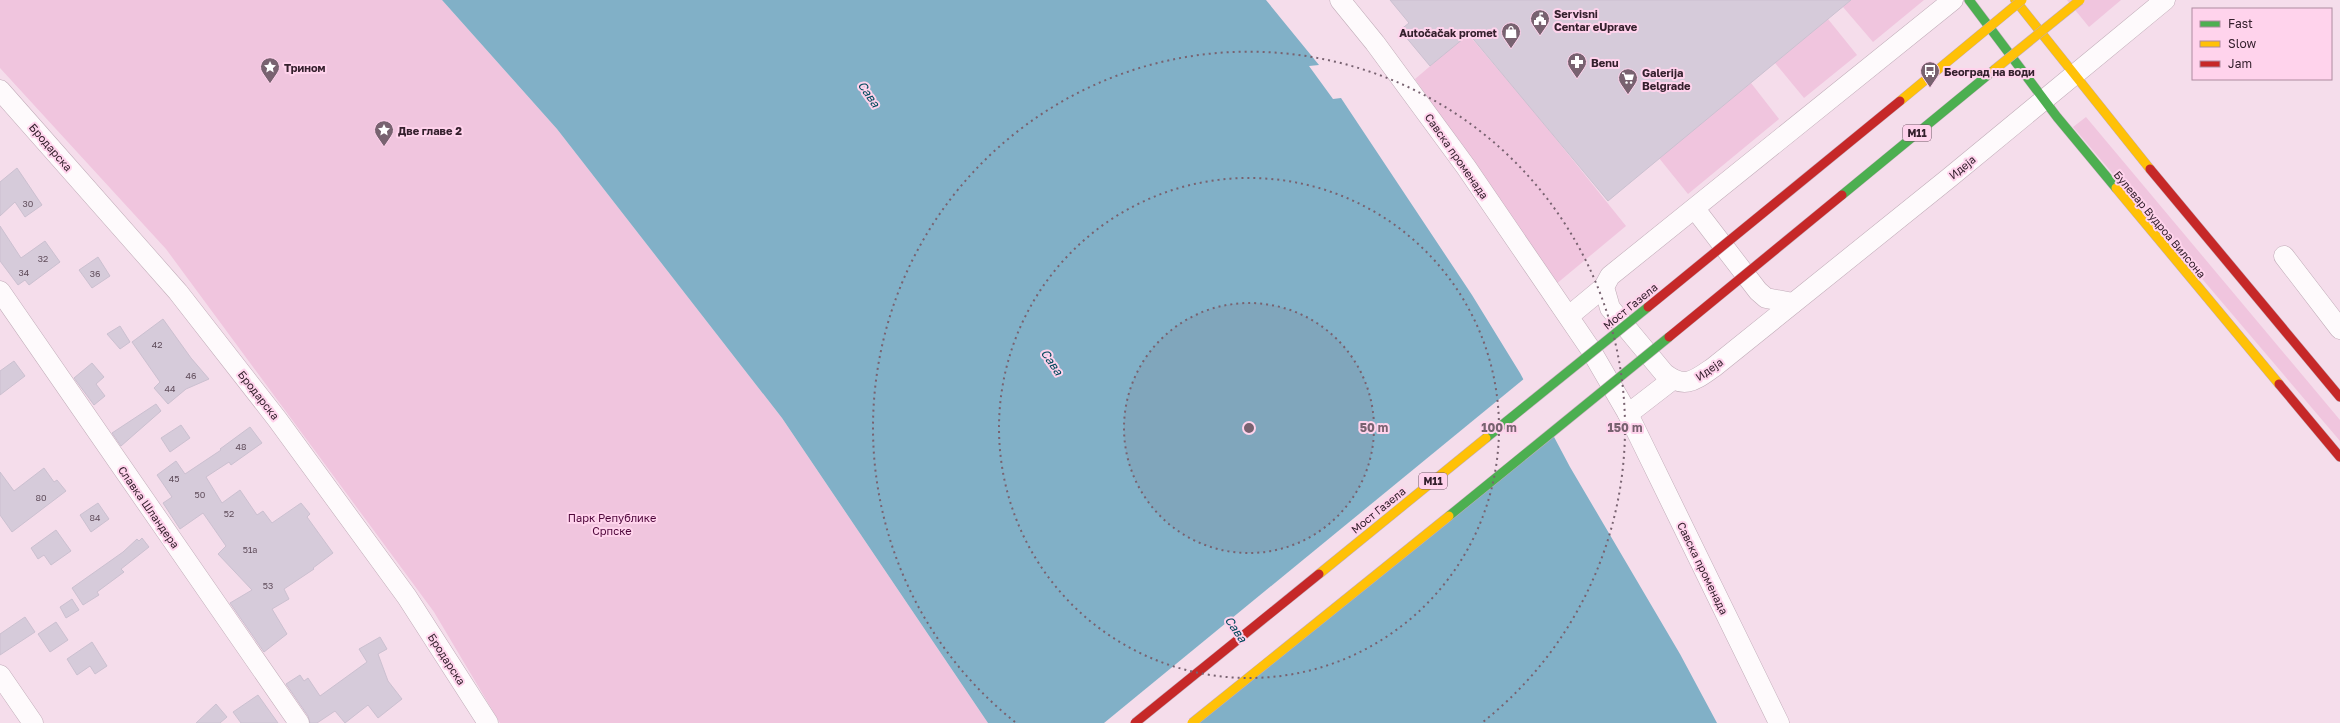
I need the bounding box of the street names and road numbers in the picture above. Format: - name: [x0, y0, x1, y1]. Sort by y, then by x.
- street label: Савска променада: [1423, 111, 1491, 201]
- street label: Бродарска: [27, 121, 75, 173]
- road number: M11: [1903, 125, 1931, 141]
- street label: Идеја: [1946, 152, 1978, 182]
- street label: Булевар Вудроа Вилсона: [2111, 168, 2209, 280]
- street label: Мост Газела: [1600, 280, 1660, 332]
- street label: Идеја: [1693, 355, 1725, 383]
- street label: Бродарска: [236, 368, 282, 422]
- street label: Славка Шландера: [116, 463, 182, 551]
- road number: M11: [1419, 473, 1447, 489]
- street label: Мост Газела: [1348, 484, 1408, 536]
- street label: Савска променада: [1675, 520, 1731, 616]
- street label: Бродарска: [426, 631, 468, 687]

